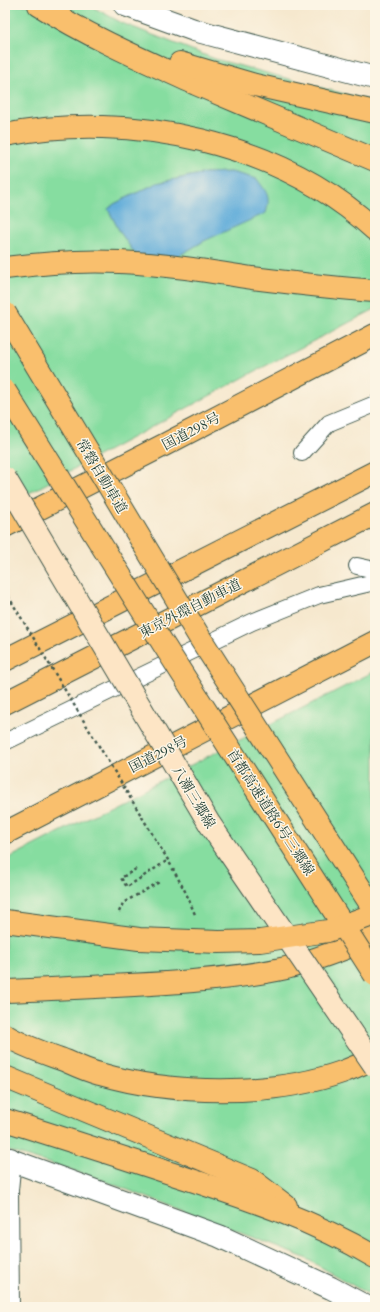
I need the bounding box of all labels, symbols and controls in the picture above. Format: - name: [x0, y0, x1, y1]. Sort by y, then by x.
- street label: 国道298号: [159, 408, 224, 455]
- street label: 常磐自動車道: [72, 435, 131, 517]
- street label: 東京外環自動車道: [136, 575, 244, 642]
- street label: 国道298号: [126, 732, 191, 777]
- street label: 首都高速道路6号三郷線: [223, 745, 319, 879]
- street label: 八潮三郷線: [167, 762, 220, 832]

